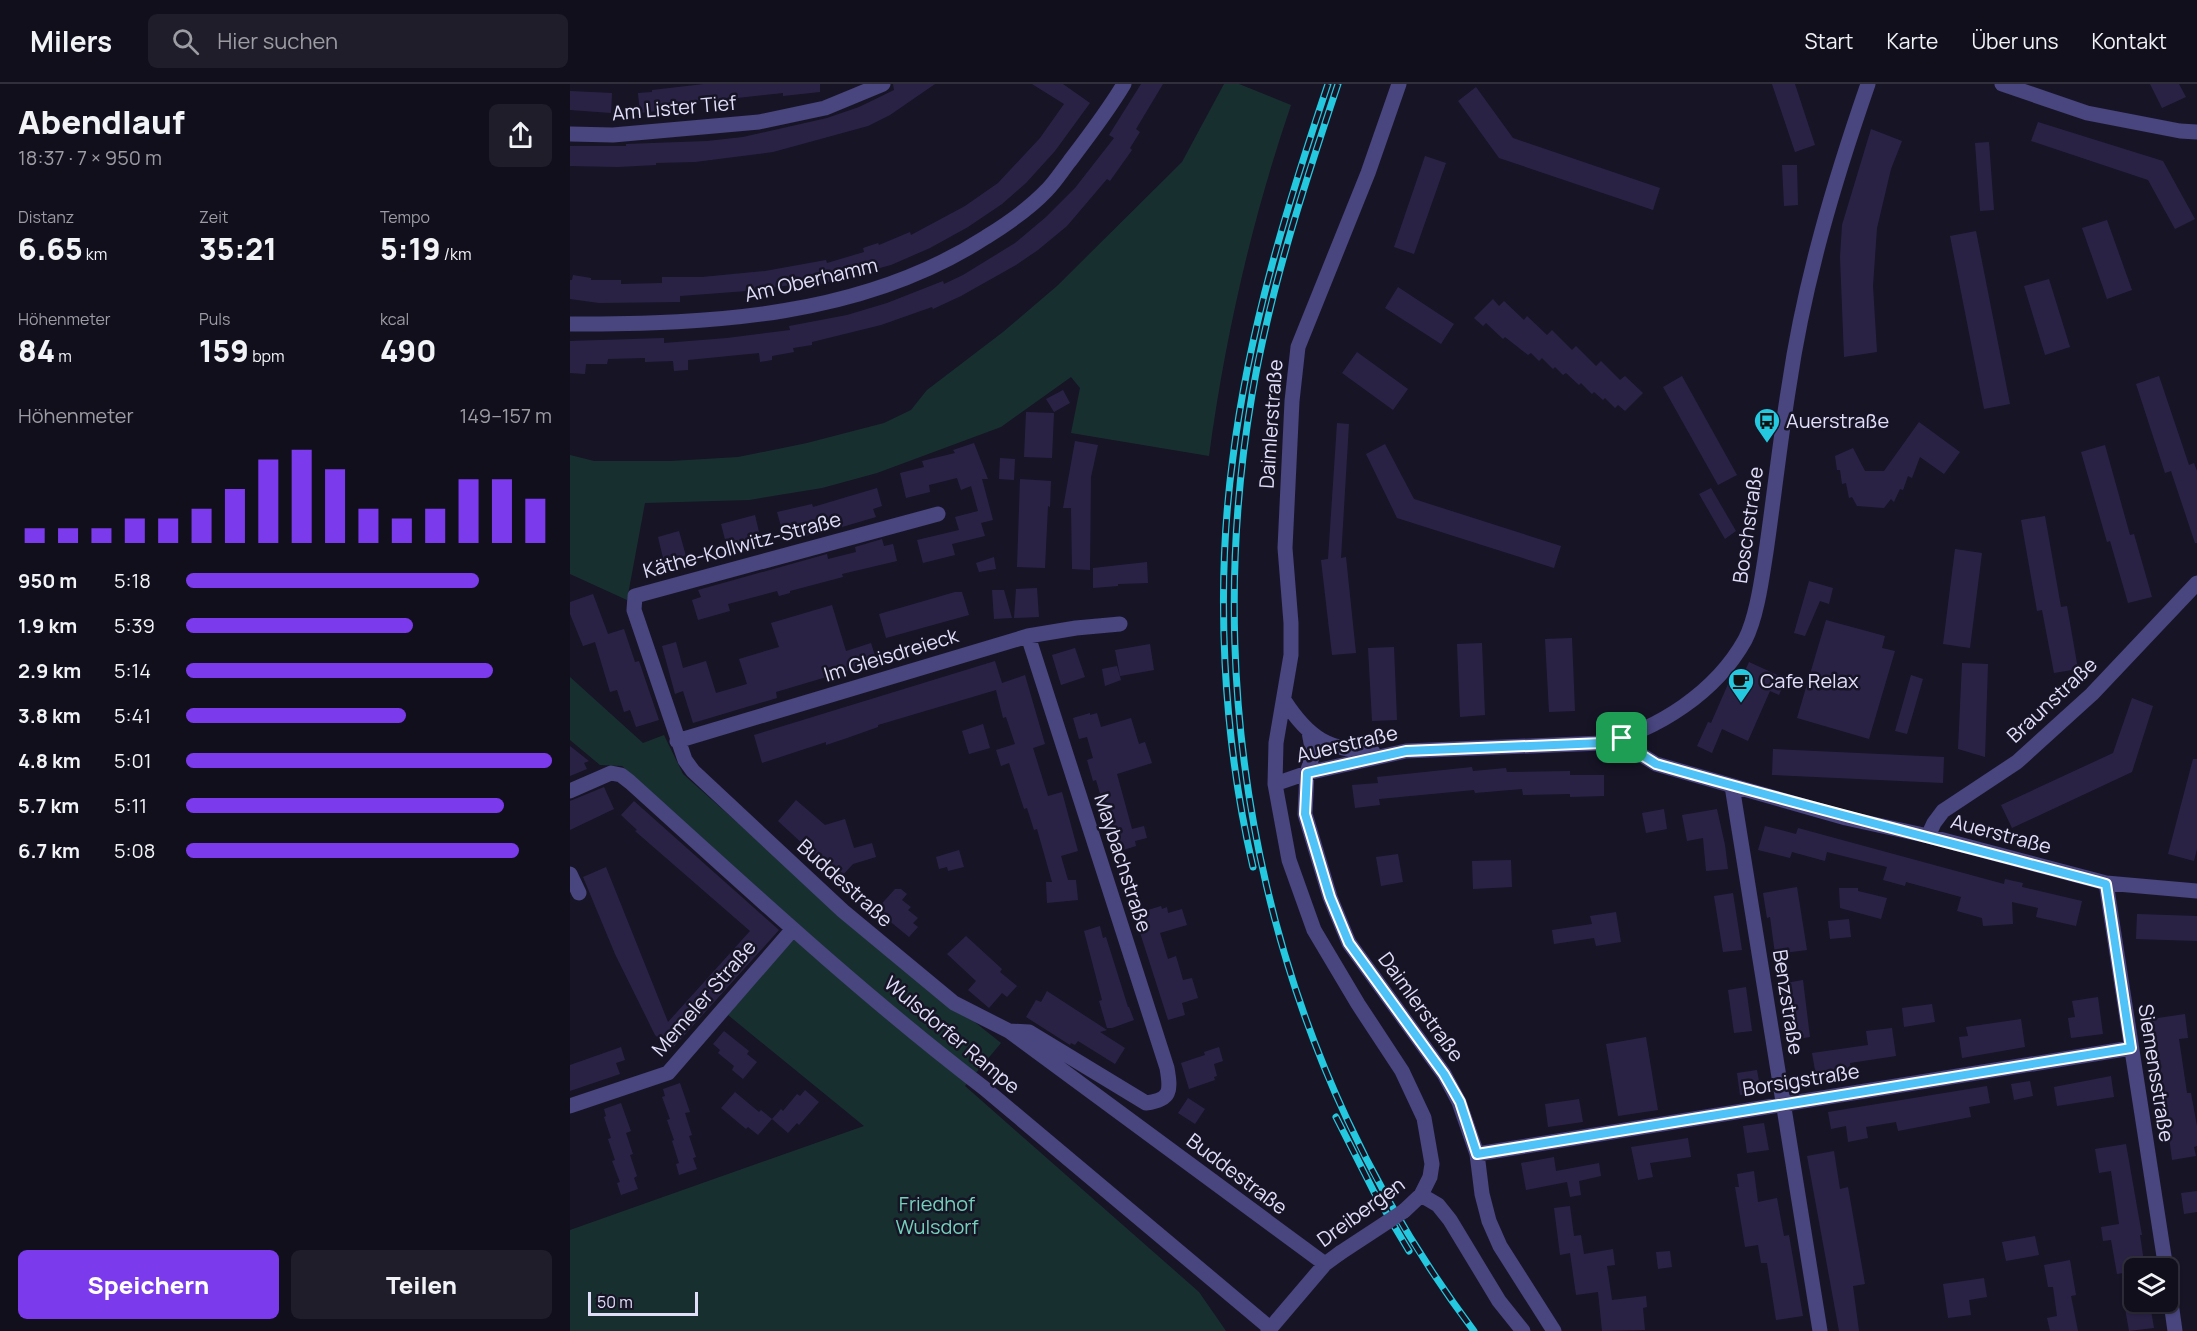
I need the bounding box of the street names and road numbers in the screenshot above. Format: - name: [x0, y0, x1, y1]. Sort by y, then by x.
- street label: Am Lister Tief: [611, 89, 737, 126]
- street label: Am Oberhamm: [742, 251, 880, 308]
- street label: Daimlerstraße: [1253, 358, 1288, 489]
- street label: Boschstraße: [1726, 465, 1769, 585]
- street label: Käthe-Kollwitz-Straße: [640, 505, 844, 584]
- street label: Im Gleisdreieck: [820, 621, 962, 688]
- street label: Braunstraße: [2001, 651, 2103, 748]
- street label: Auerstraße: [1294, 719, 1400, 768]
- street label: Maybachstraße: [1088, 790, 1159, 935]
- street label: Auerstraße: [1948, 807, 2054, 860]
- street label: Buddestraße: [792, 833, 899, 933]
- street label: Memeler Straße: [645, 934, 762, 1062]
- street label: Daimlerstraße: [1372, 946, 1470, 1067]
- street label: Benzstraße: [1767, 947, 1810, 1056]
- street label: Wulsdorfer Rampe: [879, 970, 1026, 1100]
- street label: Siemensstraße: [2132, 1002, 2181, 1144]
- street label: Borsigstraße: [1741, 1057, 1861, 1102]
- street label: Buddestraße: [1181, 1127, 1293, 1220]
- street label: Dreibergen: [1311, 1171, 1410, 1253]

